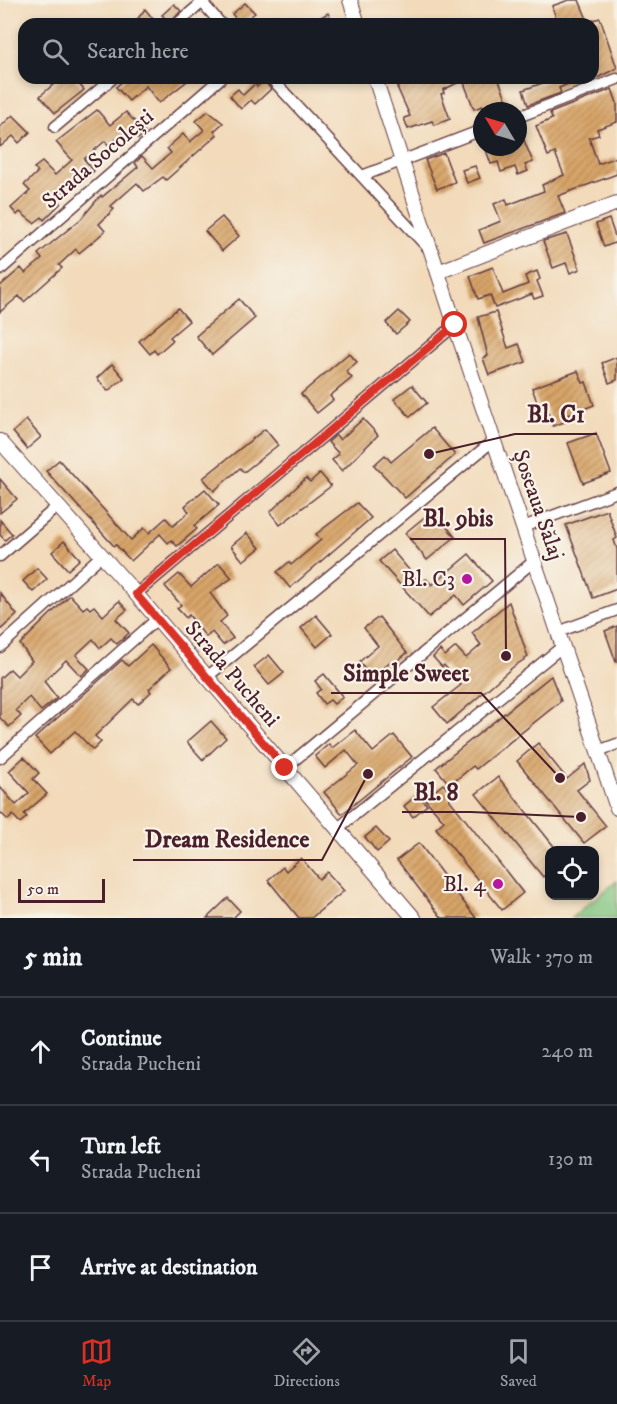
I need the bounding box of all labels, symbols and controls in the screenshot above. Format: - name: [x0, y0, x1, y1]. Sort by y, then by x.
- search box: [18, 18, 599, 84]
- icon: search: [39, 35, 72, 68]
- text: Search here: [87, 38, 189, 65]
- north arrow: [473, 102, 527, 156]
- street label: Strada Socolești: [37, 103, 159, 215]
- route start: [441, 311, 467, 337]
- callout: Bl. C1: [515, 392, 597, 434]
- text: Bl. C1: [527, 400, 585, 430]
- street label: Șoseaua Sălaj: [507, 446, 569, 564]
- callout: Bl. 9bis: [410, 497, 505, 539]
- text: Bl. 9bis: [423, 504, 493, 534]
- place label: Bl. C3: [402, 566, 455, 593]
- marker: Bl. C3: [460, 572, 474, 586]
- street label: Strada Pucheni: [179, 615, 285, 733]
- callout: Simple Sweet: [331, 651, 481, 693]
- text: Simple Sweet: [343, 659, 469, 689]
- route end: [271, 754, 297, 780]
- callout: Bl. 8: [402, 770, 471, 812]
- text: Bl. 8: [413, 778, 459, 808]
- callout: Dream Residence: [133, 818, 322, 860]
- text: Dream Residence: [145, 825, 309, 855]
- map controls: [545, 846, 599, 900]
- button: locate: [545, 846, 599, 900]
- place label: Bl. 4: [443, 871, 487, 898]
- scale bar: [18, 876, 105, 904]
- marker: Bl. 4: [491, 877, 505, 891]
- text: 50 m: [27, 879, 59, 899]
- text: 5 min: [24, 941, 82, 974]
- text: Walk · 370 m: [490, 945, 593, 970]
- text: Continue: [81, 1025, 162, 1052]
- icon: ahead: [24, 1035, 57, 1068]
- text: 240 m: [542, 1039, 593, 1064]
- text: Strada Pucheni: [81, 1052, 201, 1077]
- text: Turn left: [81, 1133, 161, 1160]
- icon: left: [24, 1143, 57, 1176]
- text: 130 m: [548, 1147, 593, 1172]
- text: Strada Pucheni: [81, 1160, 201, 1185]
- icon: arrive: [24, 1251, 57, 1284]
- text: Arrive at destination: [81, 1254, 258, 1281]
- tab: Map: [80, 1335, 113, 1391]
- tab: Directions: [273, 1335, 340, 1391]
- tab: Saved: [500, 1335, 537, 1391]

